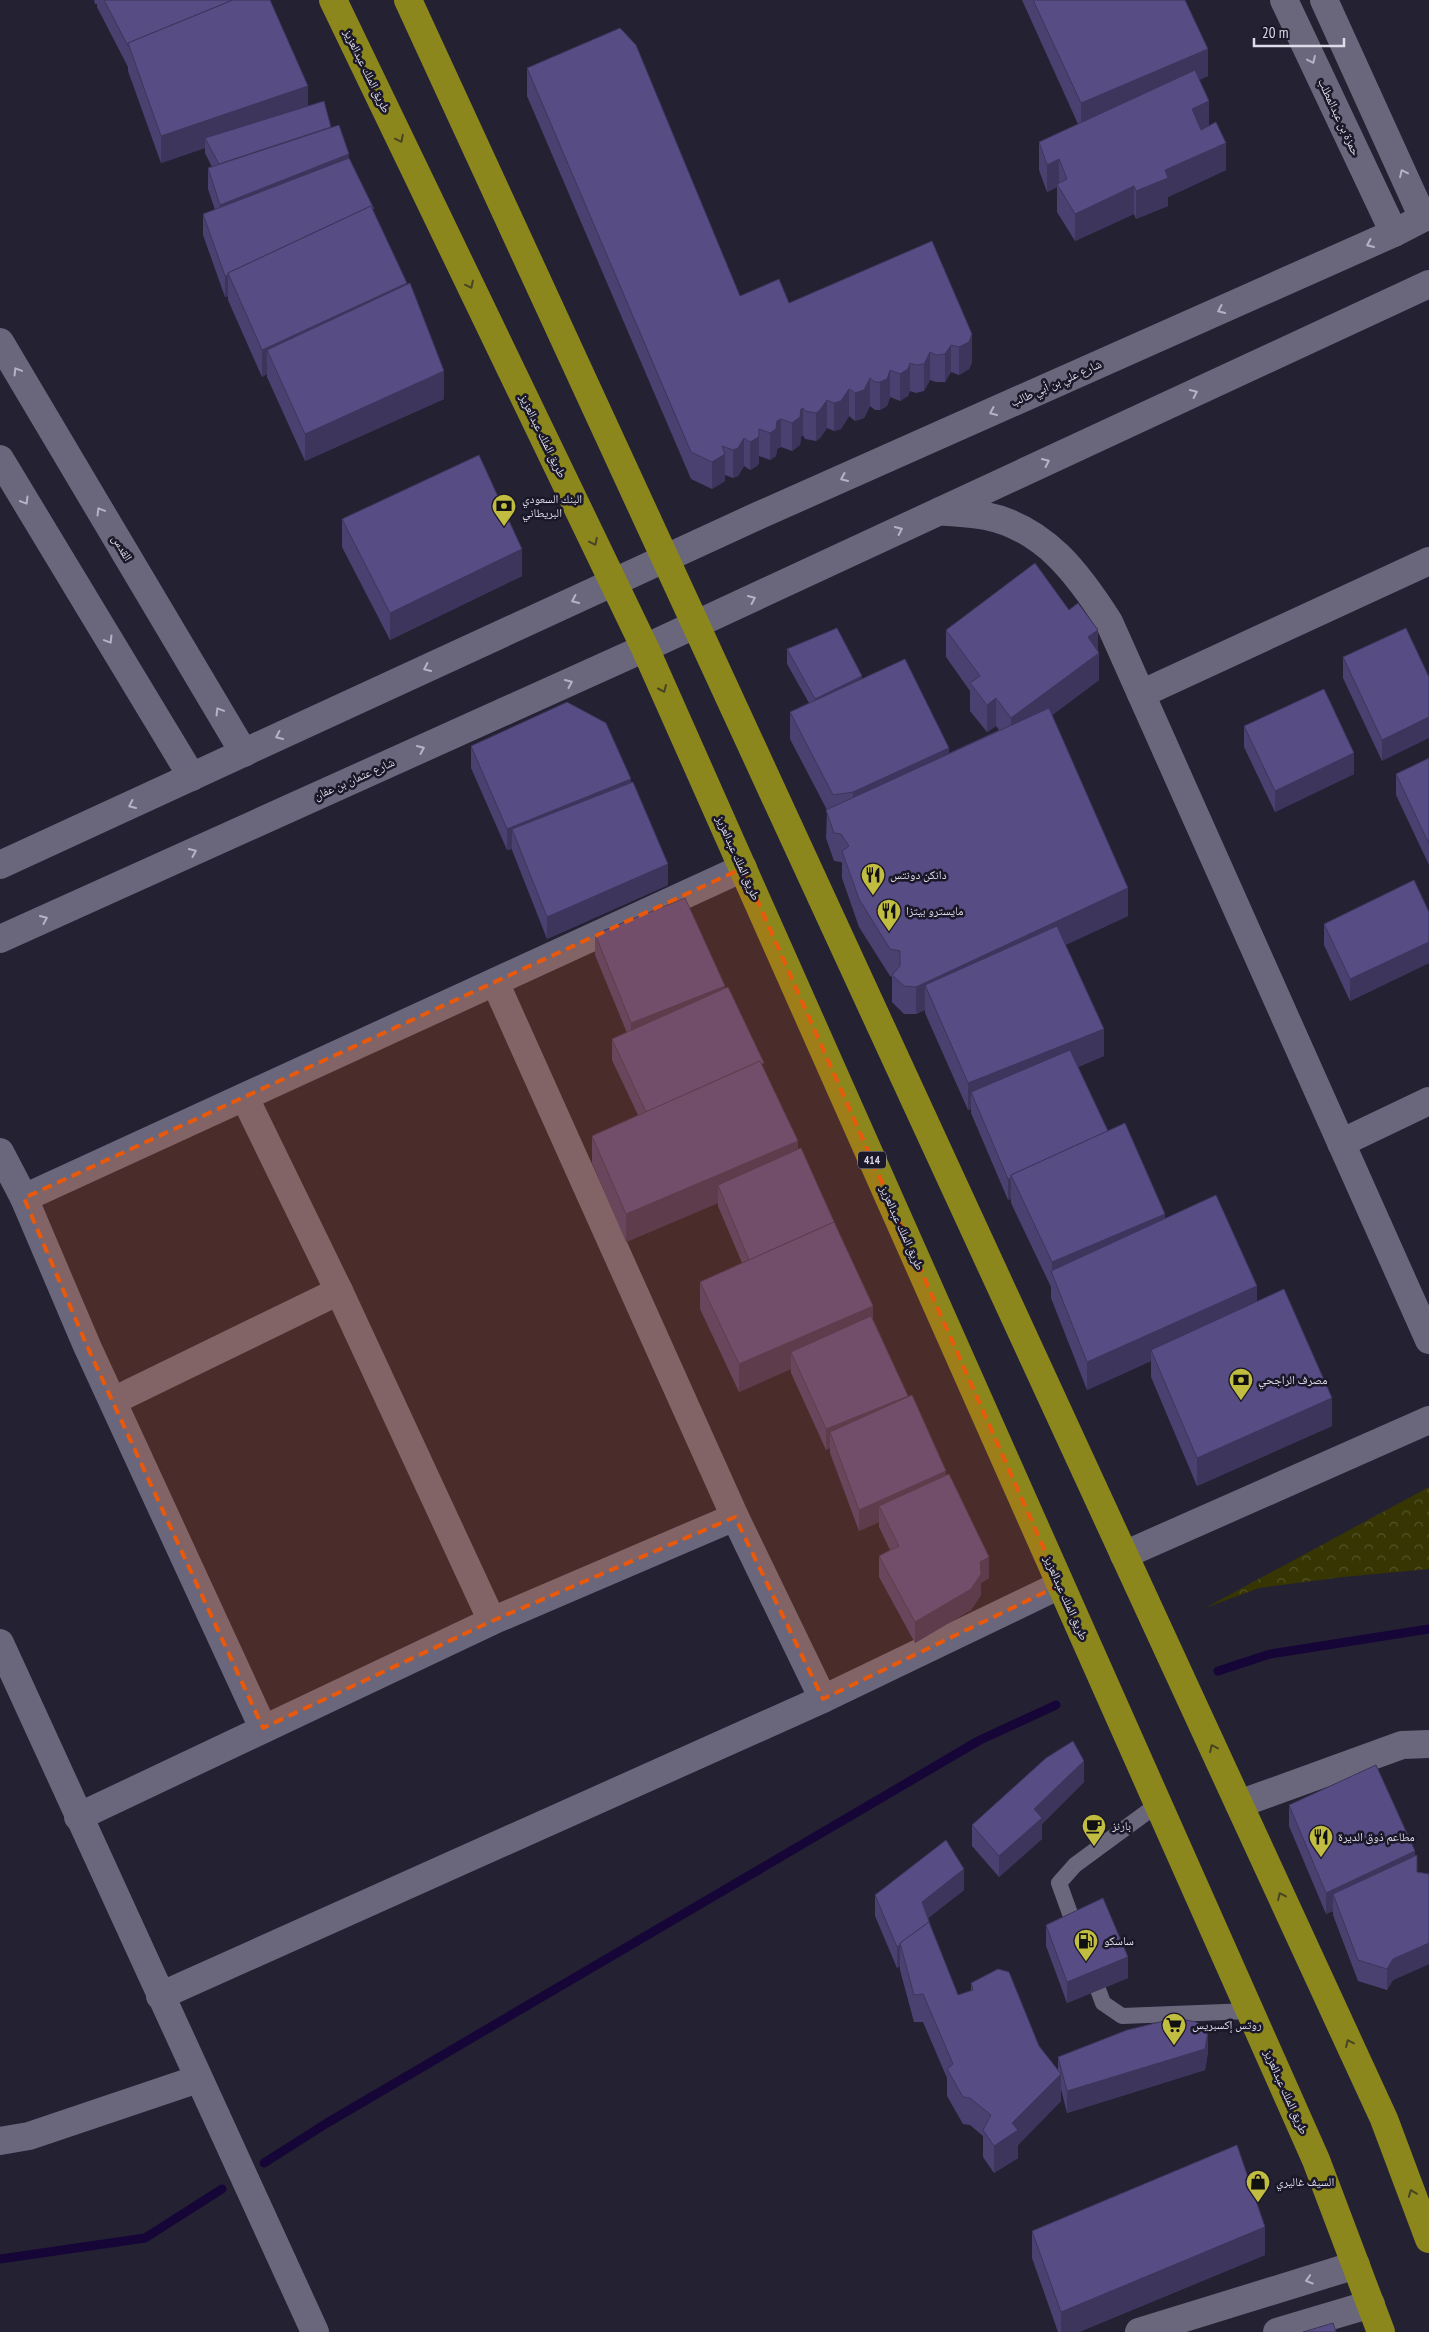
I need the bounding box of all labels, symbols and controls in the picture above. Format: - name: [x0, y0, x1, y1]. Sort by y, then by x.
- scale bar: [1254, 15, 1344, 47]
- text: 20 m: [1262, 23, 1288, 42]
- street label: طريق الملك عبدالعزيز: [340, 26, 394, 115]
- one-way arrow: [1306, 55, 1316, 64]
- street label: حمزة بن عبدالمطلب: [1315, 76, 1364, 158]
- one-way arrow: [393, 133, 403, 142]
- one-way arrow: [1398, 169, 1409, 178]
- one-way arrow: [1366, 238, 1375, 249]
- one-way arrow: [464, 280, 474, 289]
- one-way arrow: [1217, 304, 1226, 315]
- street label: شارع علي بن أبي طالب: [1008, 356, 1105, 412]
- one-way arrow: [14, 368, 24, 377]
- one-way arrow: [1189, 389, 1198, 400]
- street label: طريق الملك عبدالعزيز: [516, 391, 570, 480]
- one-way arrow: [989, 405, 998, 416]
- one-way arrow: [1041, 458, 1050, 468]
- one-way arrow: [840, 471, 849, 482]
- place label: البنك السعودي البريطاني: [522, 491, 582, 523]
- bank icon: البنك السعودي البريطاني: [491, 493, 517, 527]
- one-way arrow: [19, 495, 29, 504]
- one-way arrow: [97, 507, 107, 516]
- one-way arrow: [894, 526, 903, 537]
- street label: القدس: [109, 532, 136, 564]
- one-way arrow: [587, 537, 598, 546]
- one-way arrow: [571, 594, 580, 605]
- one-way arrow: [747, 595, 756, 605]
- one-way arrow: [103, 634, 113, 643]
- one-way arrow: [423, 662, 432, 673]
- one-way arrow: [564, 678, 573, 689]
- one-way arrow: [656, 684, 667, 693]
- one-way arrow: [215, 707, 225, 716]
- one-way arrow: [275, 730, 284, 741]
- one-way arrow: [416, 745, 425, 756]
- street label: شارع عثمان بن عفان: [311, 754, 397, 804]
- one-way arrow: [128, 798, 137, 809]
- street label: طريق الملك عبدالعزيز: [712, 812, 764, 903]
- one-way arrow: [188, 848, 197, 858]
- restaurant icon: دانكن دونتس: [860, 862, 886, 896]
- place label: دانكن دونتس: [890, 867, 947, 882]
- restaurant icon: مايسترو بيتزا: [876, 898, 902, 932]
- place label: مايسترو بيتزا: [906, 903, 964, 918]
- one-way arrow: [39, 914, 48, 925]
- road number: 414: [858, 1152, 886, 1168]
- street label: طريق الملك عبدالعزيز: [876, 1182, 928, 1273]
- bank icon: مصرف الراجحي: [1228, 1367, 1254, 1401]
- place label: مصرف الراجحي: [1258, 1372, 1327, 1390]
- street label: طريق الملك عبدالعزيز: [1040, 1552, 1092, 1643]
- one-way arrow: [1209, 1744, 1220, 1753]
- cafe icon: بارنز: [1081, 1813, 1107, 1847]
- place label: بارنز: [1111, 1818, 1131, 1833]
- restaurant icon: مطاعم ذوق الديرة: [1308, 1824, 1334, 1858]
- place label: مطاعم ذوق الديرة: [1338, 1829, 1415, 1845]
- one-way arrow: [1277, 1892, 1287, 1901]
- fuel station icon: ساسكو: [1073, 1928, 1099, 1962]
- place label: ساسكو: [1104, 1933, 1134, 1948]
- supermarket icon: روتس إكسبريس: [1161, 2012, 1187, 2046]
- place label: روتس إكسبريس: [1192, 2017, 1262, 2033]
- one-way arrow: [1345, 2039, 1355, 2048]
- street label: طريق الملك عبدالعزيز: [1260, 2046, 1312, 2137]
- shop icon: السيف غاليري: [1245, 2169, 1271, 2203]
- place label: السيف غاليري: [1276, 2174, 1334, 2192]
- one-way arrow: [1408, 2189, 1418, 2198]
- one-way arrow: [1306, 2274, 1314, 2284]

